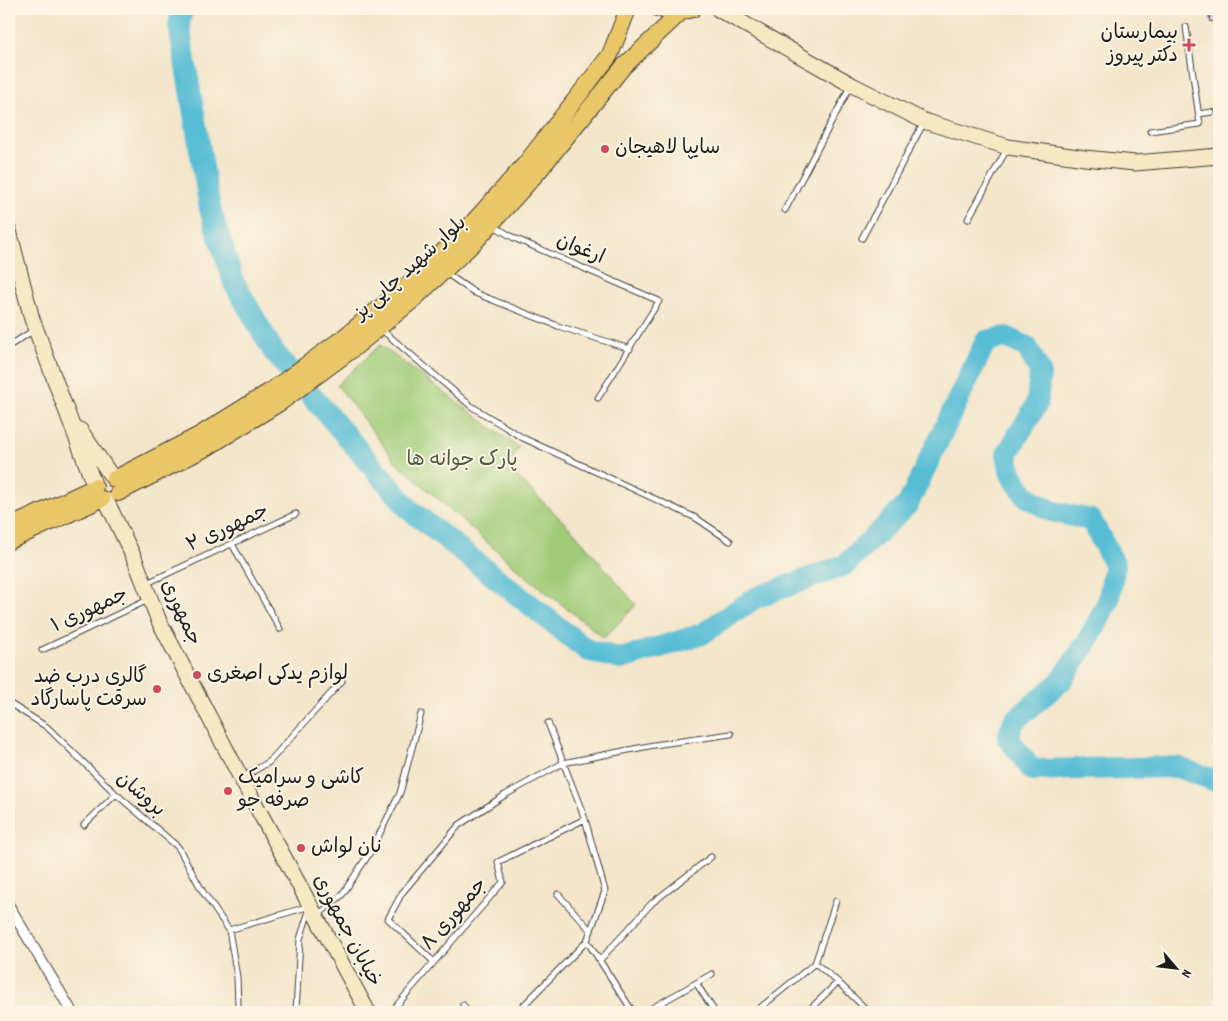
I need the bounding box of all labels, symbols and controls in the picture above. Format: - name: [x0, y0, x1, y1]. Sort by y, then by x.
- place label: بیمارستان دکتر پیروز: [1101, 20, 1178, 71]
- marker: بیمارستان دکتر پیروز: [1182, 38, 1196, 52]
- place label: سایپا لاهیجان: [615, 135, 720, 163]
- marker: سایپا لاهیجان: [599, 143, 611, 155]
- street label: بلوار شهید چایی پز: [347, 211, 474, 329]
- street label: ارغوان: [551, 227, 609, 273]
- park label: پارک جوانه ها: [406, 447, 518, 475]
- street label: جمهوری ۲: [182, 498, 274, 560]
- street label: جمهوری: [153, 575, 207, 651]
- street label: جمهوری ۱: [47, 581, 133, 641]
- place label: لوازم یدکی اصغری: [207, 661, 348, 689]
- place label: گالری درب ضد سرقت پاسارگاد: [30, 664, 147, 715]
- marker: لوازم یدکی اصغری: [191, 669, 203, 681]
- marker: گالری درب ضد سرقت پاسارگاد: [151, 683, 163, 695]
- place label: کاشی و سرامیک صرفه جو: [236, 765, 364, 816]
- street label: بروشان: [109, 766, 171, 824]
- marker: کاشی و سرامیک صرفه جو: [222, 785, 234, 797]
- place label: نان لواش: [311, 834, 382, 862]
- marker: نان لواش: [295, 842, 307, 854]
- street label: خیابان جمهوری: [305, 870, 387, 992]
- street label: جمهوری ۸: [415, 872, 495, 958]
- north arrow: [1150, 944, 1200, 994]
- text: N: [1175, 965, 1196, 981]

